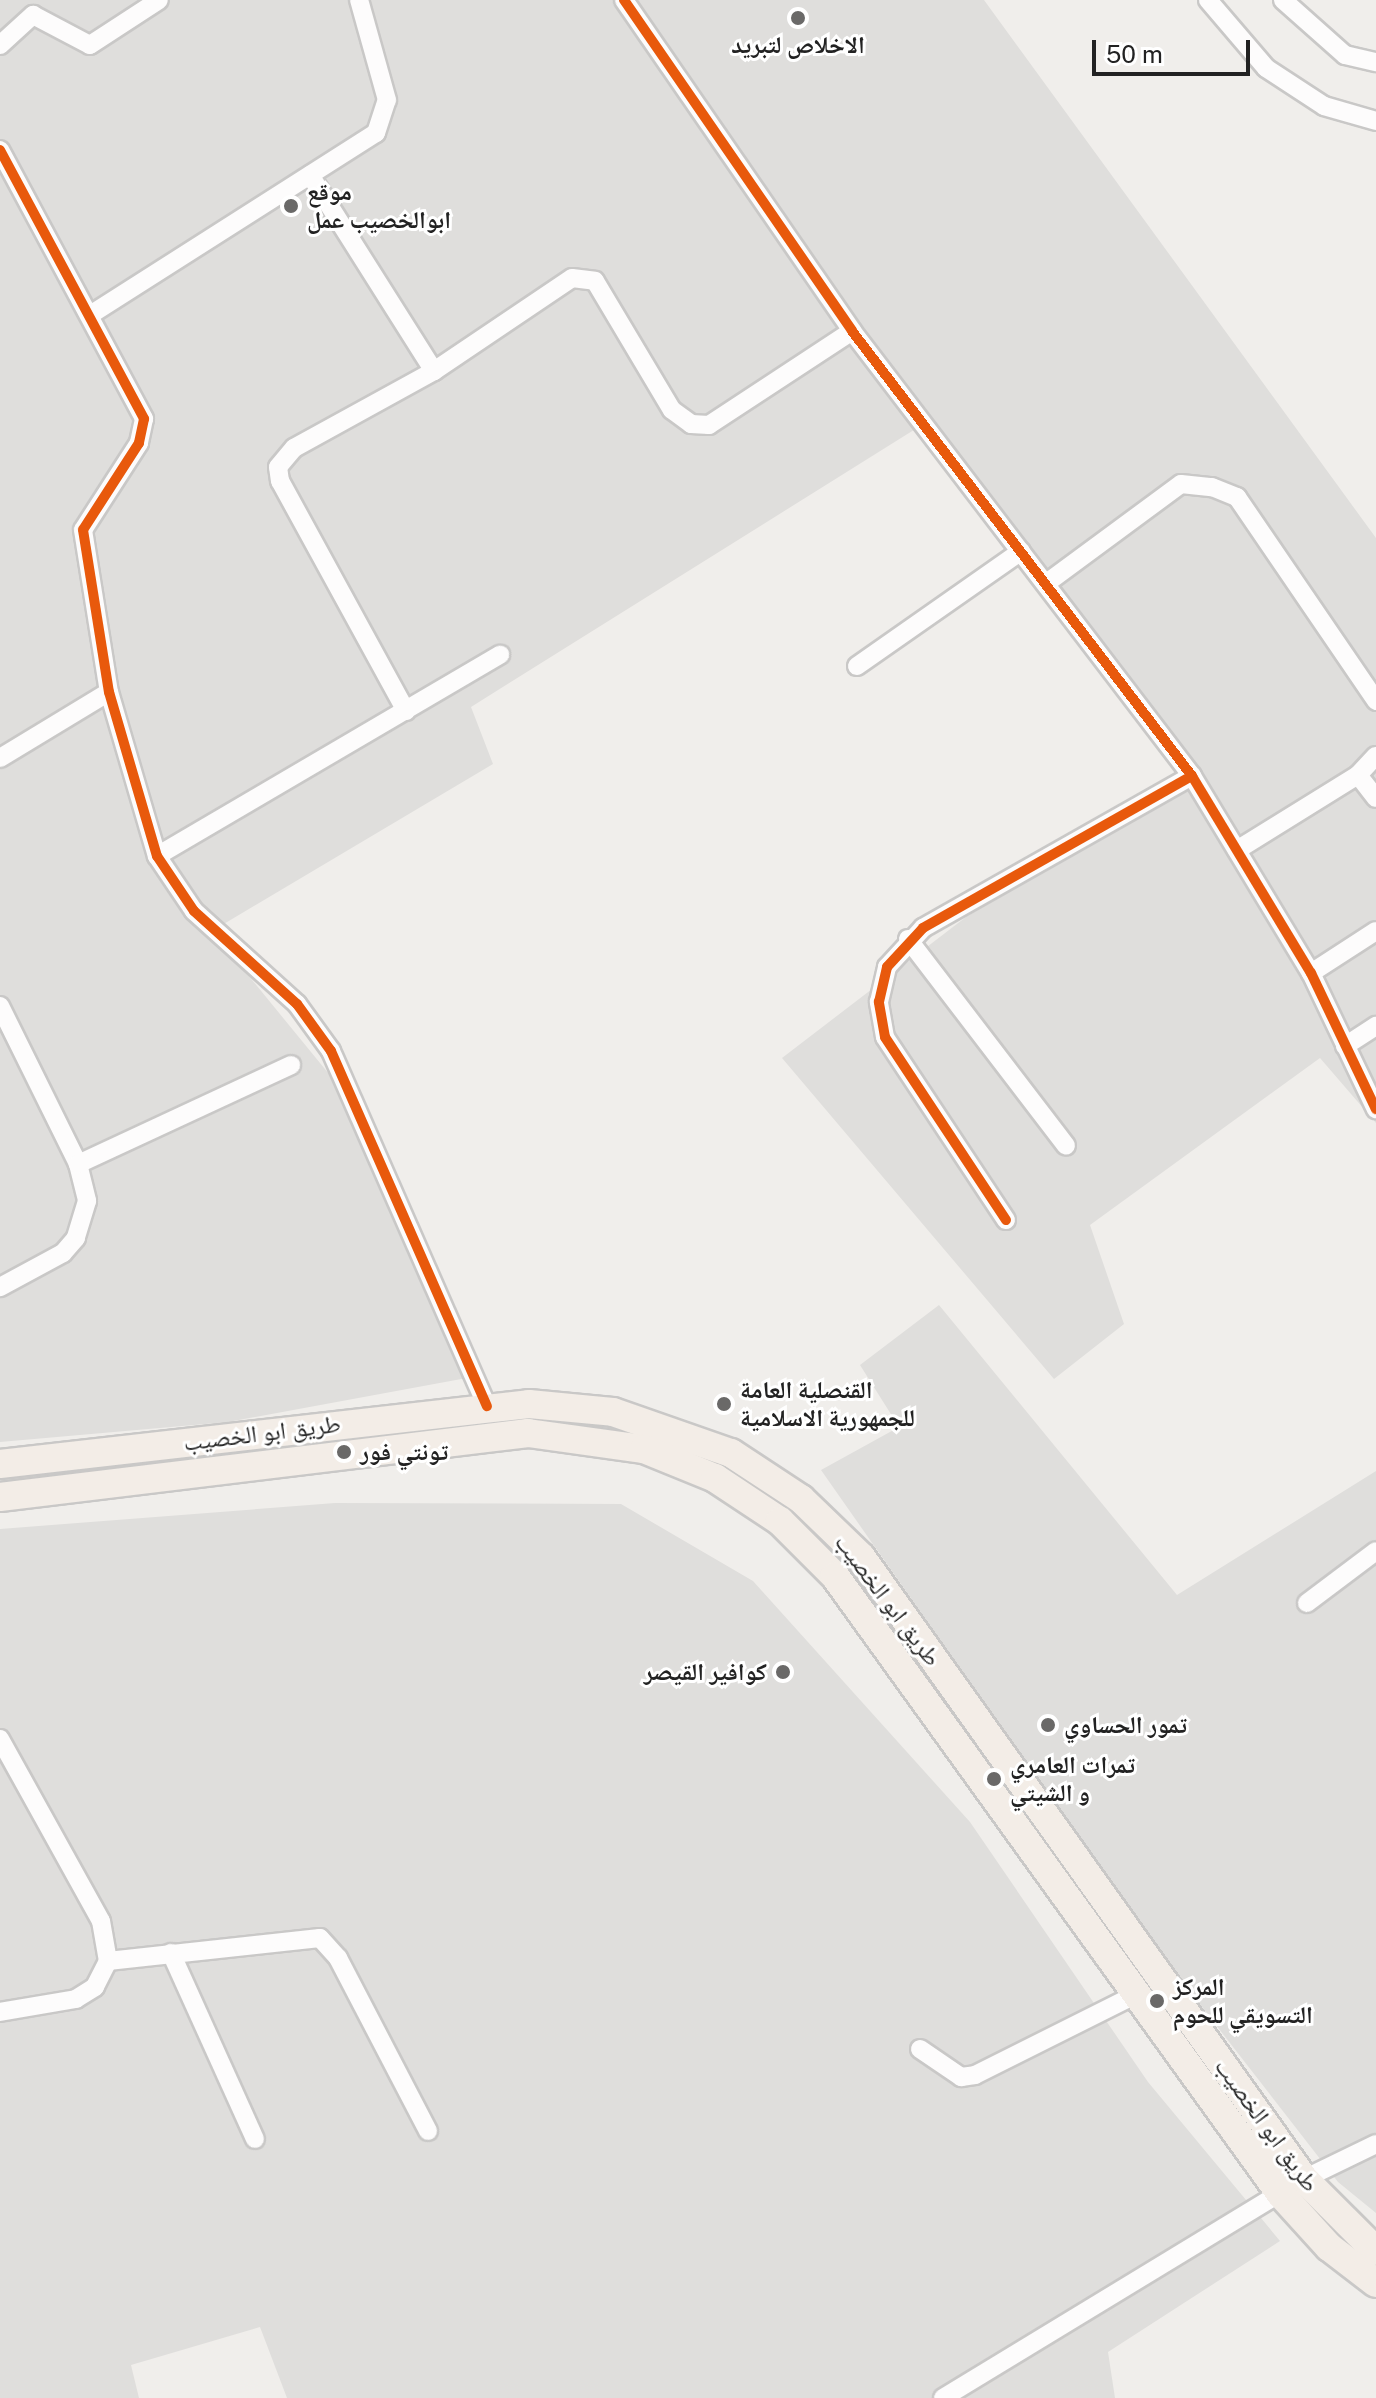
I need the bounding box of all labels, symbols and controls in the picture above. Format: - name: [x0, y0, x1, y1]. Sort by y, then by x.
- marker: الاخلاص لتبريد: [789, 9, 807, 27]
- scale bar: [1096, 24, 1254, 74]
- place label: الاخلاص لتبريد: [731, 31, 865, 59]
- text: 50 m: [1106, 40, 1163, 68]
- place label: موقع ابوالخصيب عمل: [307, 178, 451, 234]
- marker: موقع ابوالخصيب عمل: [282, 197, 300, 215]
- place label: القنصلية العامة للجمهورية الاسلامية: [740, 1376, 915, 1432]
- marker: القنصلية العامة للجمهورية الاسلامية: [715, 1395, 733, 1413]
- street label: طريق ابو الخصيب: [182, 1409, 342, 1457]
- place label: تونتي فور: [360, 1438, 448, 1466]
- marker: تونتي فور: [335, 1443, 353, 1461]
- street label: طريق ابو الخصيب: [829, 1528, 947, 1672]
- place label: كوافير القيصر: [644, 1658, 767, 1686]
- marker: كوافير القيصر: [774, 1663, 792, 1681]
- place label: تمور الحساوي: [1064, 1711, 1187, 1739]
- marker: تمور الحساوي: [1039, 1716, 1057, 1734]
- place label: تمرات العامري و الشيتي: [1010, 1751, 1135, 1807]
- marker: تمرات العامري و الشيتي: [985, 1770, 1003, 1788]
- place label: المركز التسويقي للحوم: [1173, 1973, 1313, 2029]
- marker: المركز التسويقي للحوم: [1148, 1992, 1166, 2010]
- street label: طريق ابو الخصيب: [1209, 2053, 1325, 2197]

